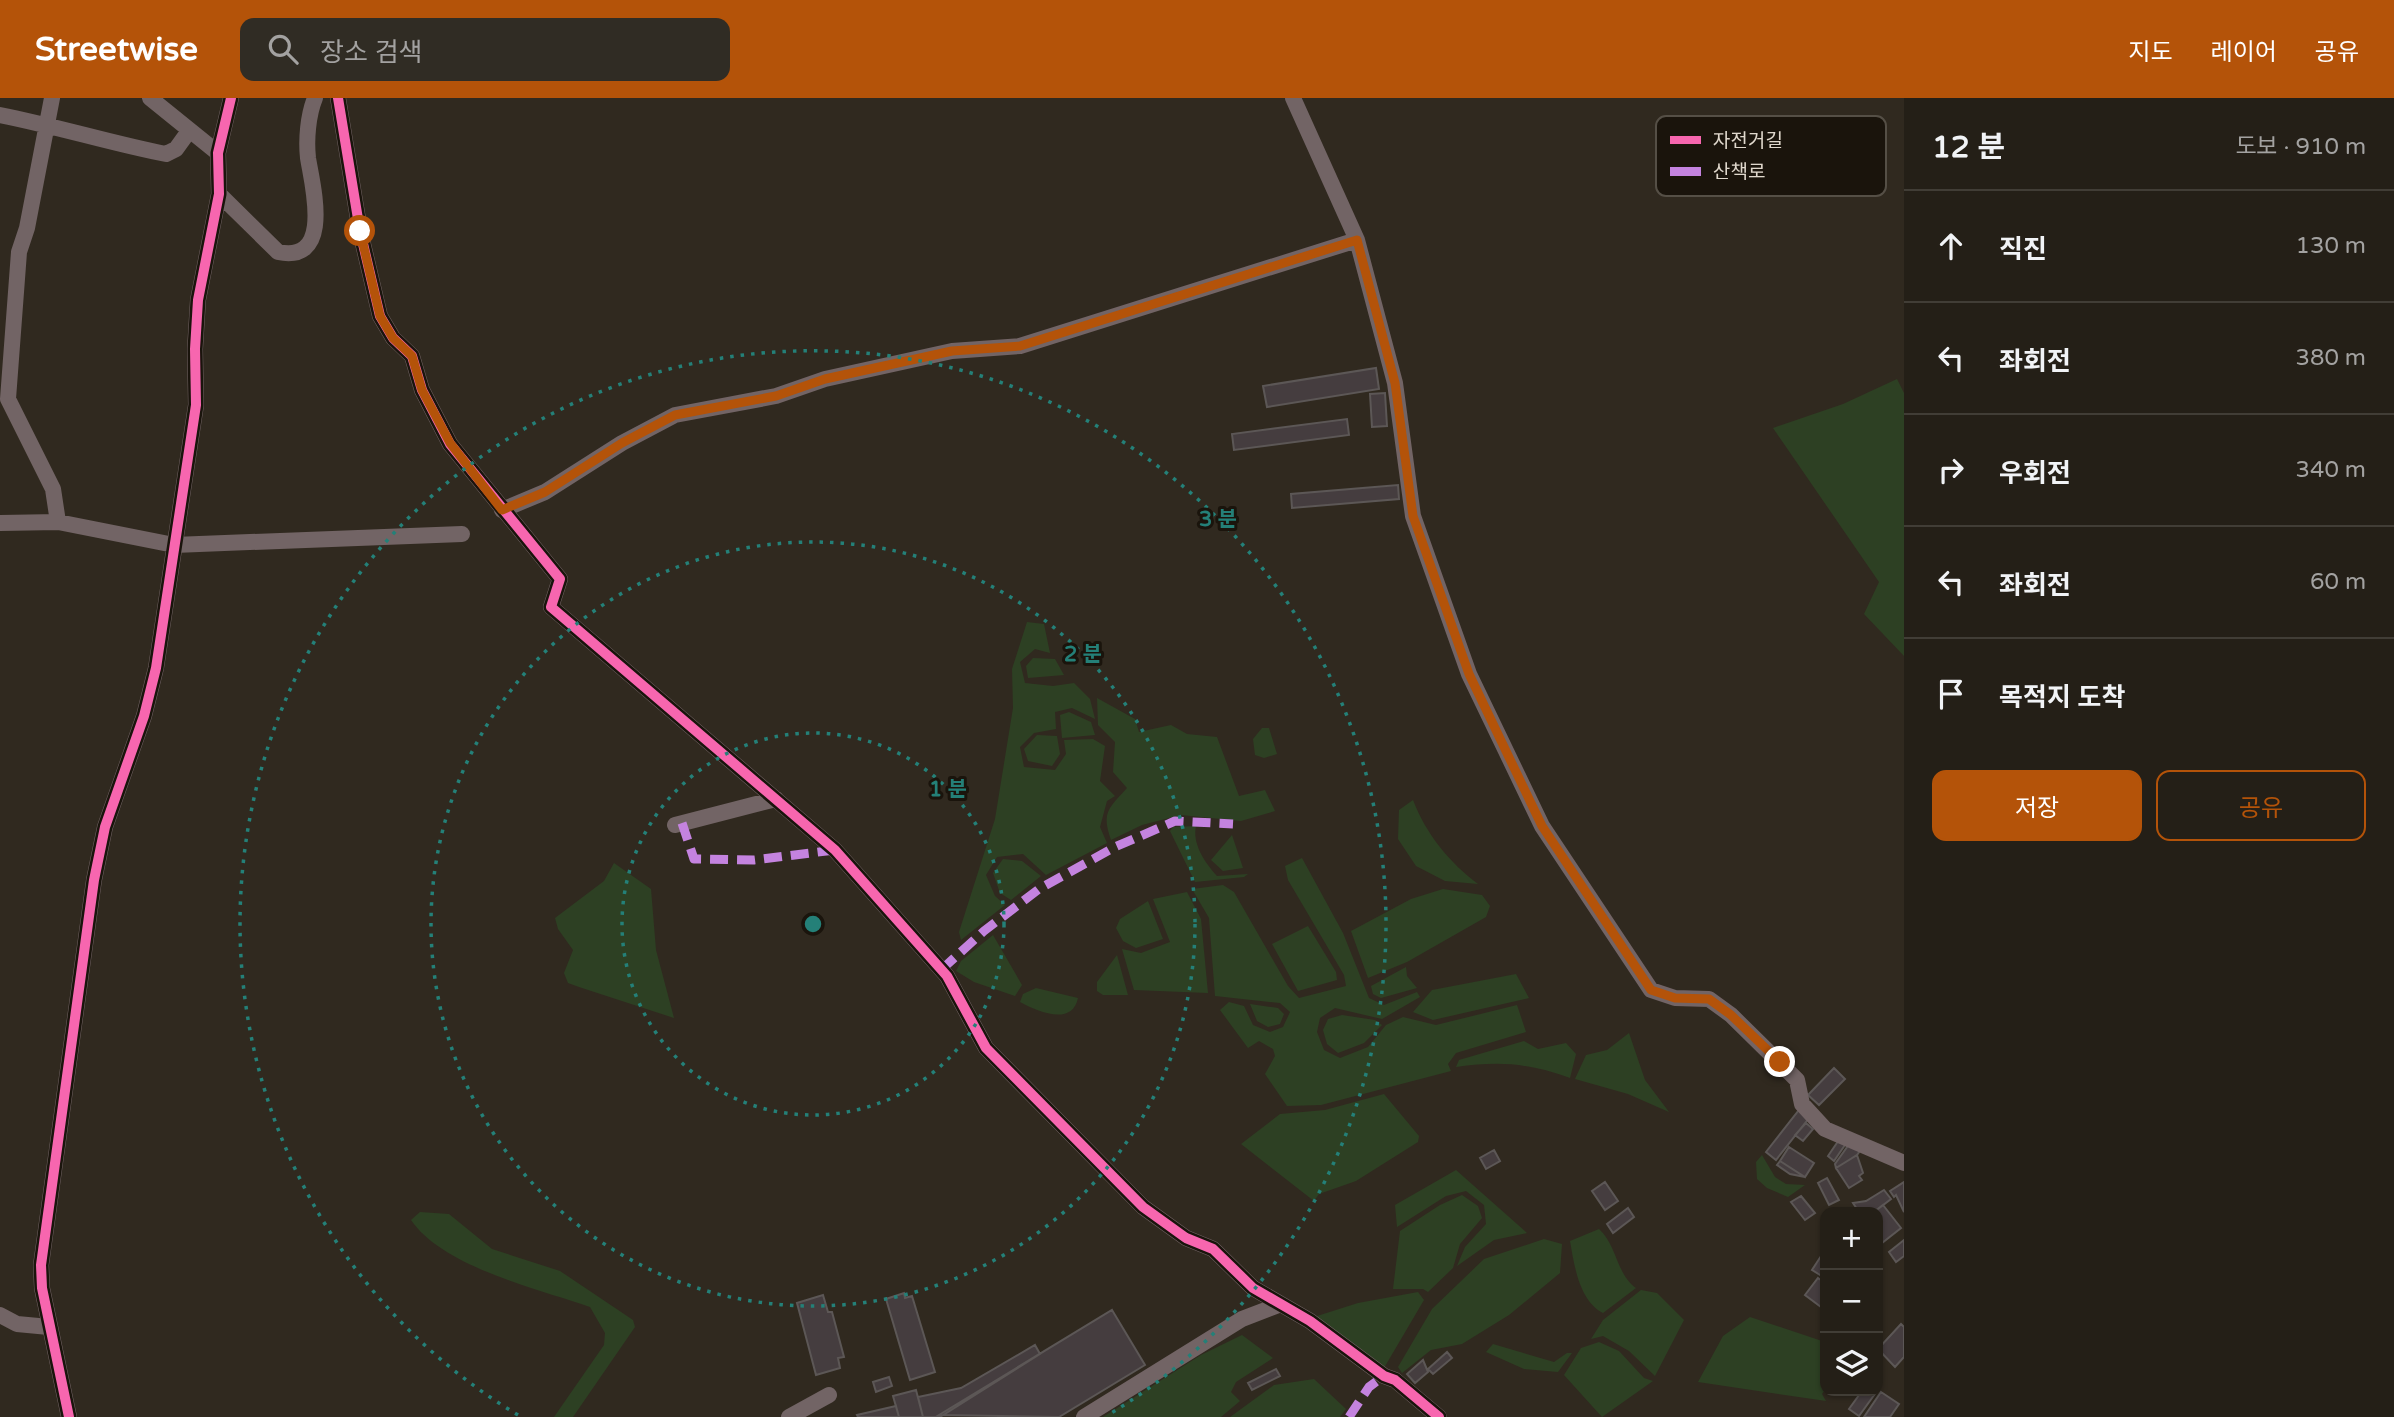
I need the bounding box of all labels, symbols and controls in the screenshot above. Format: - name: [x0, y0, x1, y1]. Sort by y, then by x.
- search box: [240, 18, 730, 81]
- text: Streetwise: [35, 30, 198, 69]
- icon: search: [264, 30, 302, 68]
- text: 장소 검색: [320, 37, 422, 68]
- text: 지도: [2128, 38, 2173, 67]
- text: 레이어: [2211, 38, 2277, 67]
- text: 공유: [2315, 38, 2359, 67]
- legend: [1656, 116, 1886, 196]
- text: 12 분: [1932, 129, 2005, 166]
- text: 자전거길: [1713, 130, 1783, 152]
- text: 도보 · 910 m: [2235, 133, 2366, 161]
- text: 산책로: [1713, 161, 1765, 183]
- route start: [344, 215, 375, 246]
- icon: ahead: [1932, 227, 1970, 265]
- text: 130 m: [2296, 232, 2366, 260]
- text: 직진: [1999, 234, 2047, 265]
- icon: left: [1932, 339, 1970, 377]
- text: 380 m: [2296, 344, 2366, 372]
- text: 좌회전: [1999, 346, 2071, 377]
- icon: right: [1932, 451, 1970, 489]
- text: 340 m: [2296, 456, 2366, 484]
- text: 우회전: [1999, 458, 2071, 489]
- text: 3 분: [1199, 507, 1237, 532]
- icon: left: [1932, 563, 1970, 601]
- text: 60 m: [2310, 568, 2366, 596]
- text: 좌회전: [1999, 570, 2071, 601]
- text: 2 분: [1064, 642, 1102, 667]
- icon: arrive: [1932, 675, 1970, 713]
- text: 목적지 도착: [1999, 682, 2125, 713]
- button: 저장: [1932, 770, 2142, 841]
- button: 공유: [2156, 770, 2366, 841]
- text: 1 분: [929, 777, 967, 802]
- centre of rings: [801, 912, 825, 936]
- route end: [1764, 1046, 1795, 1077]
- map controls: [1820, 1207, 1883, 1396]
- button: +: [1820, 1207, 1883, 1270]
- button: −: [1820, 1270, 1883, 1333]
- button: layers: [1820, 1333, 1883, 1396]

